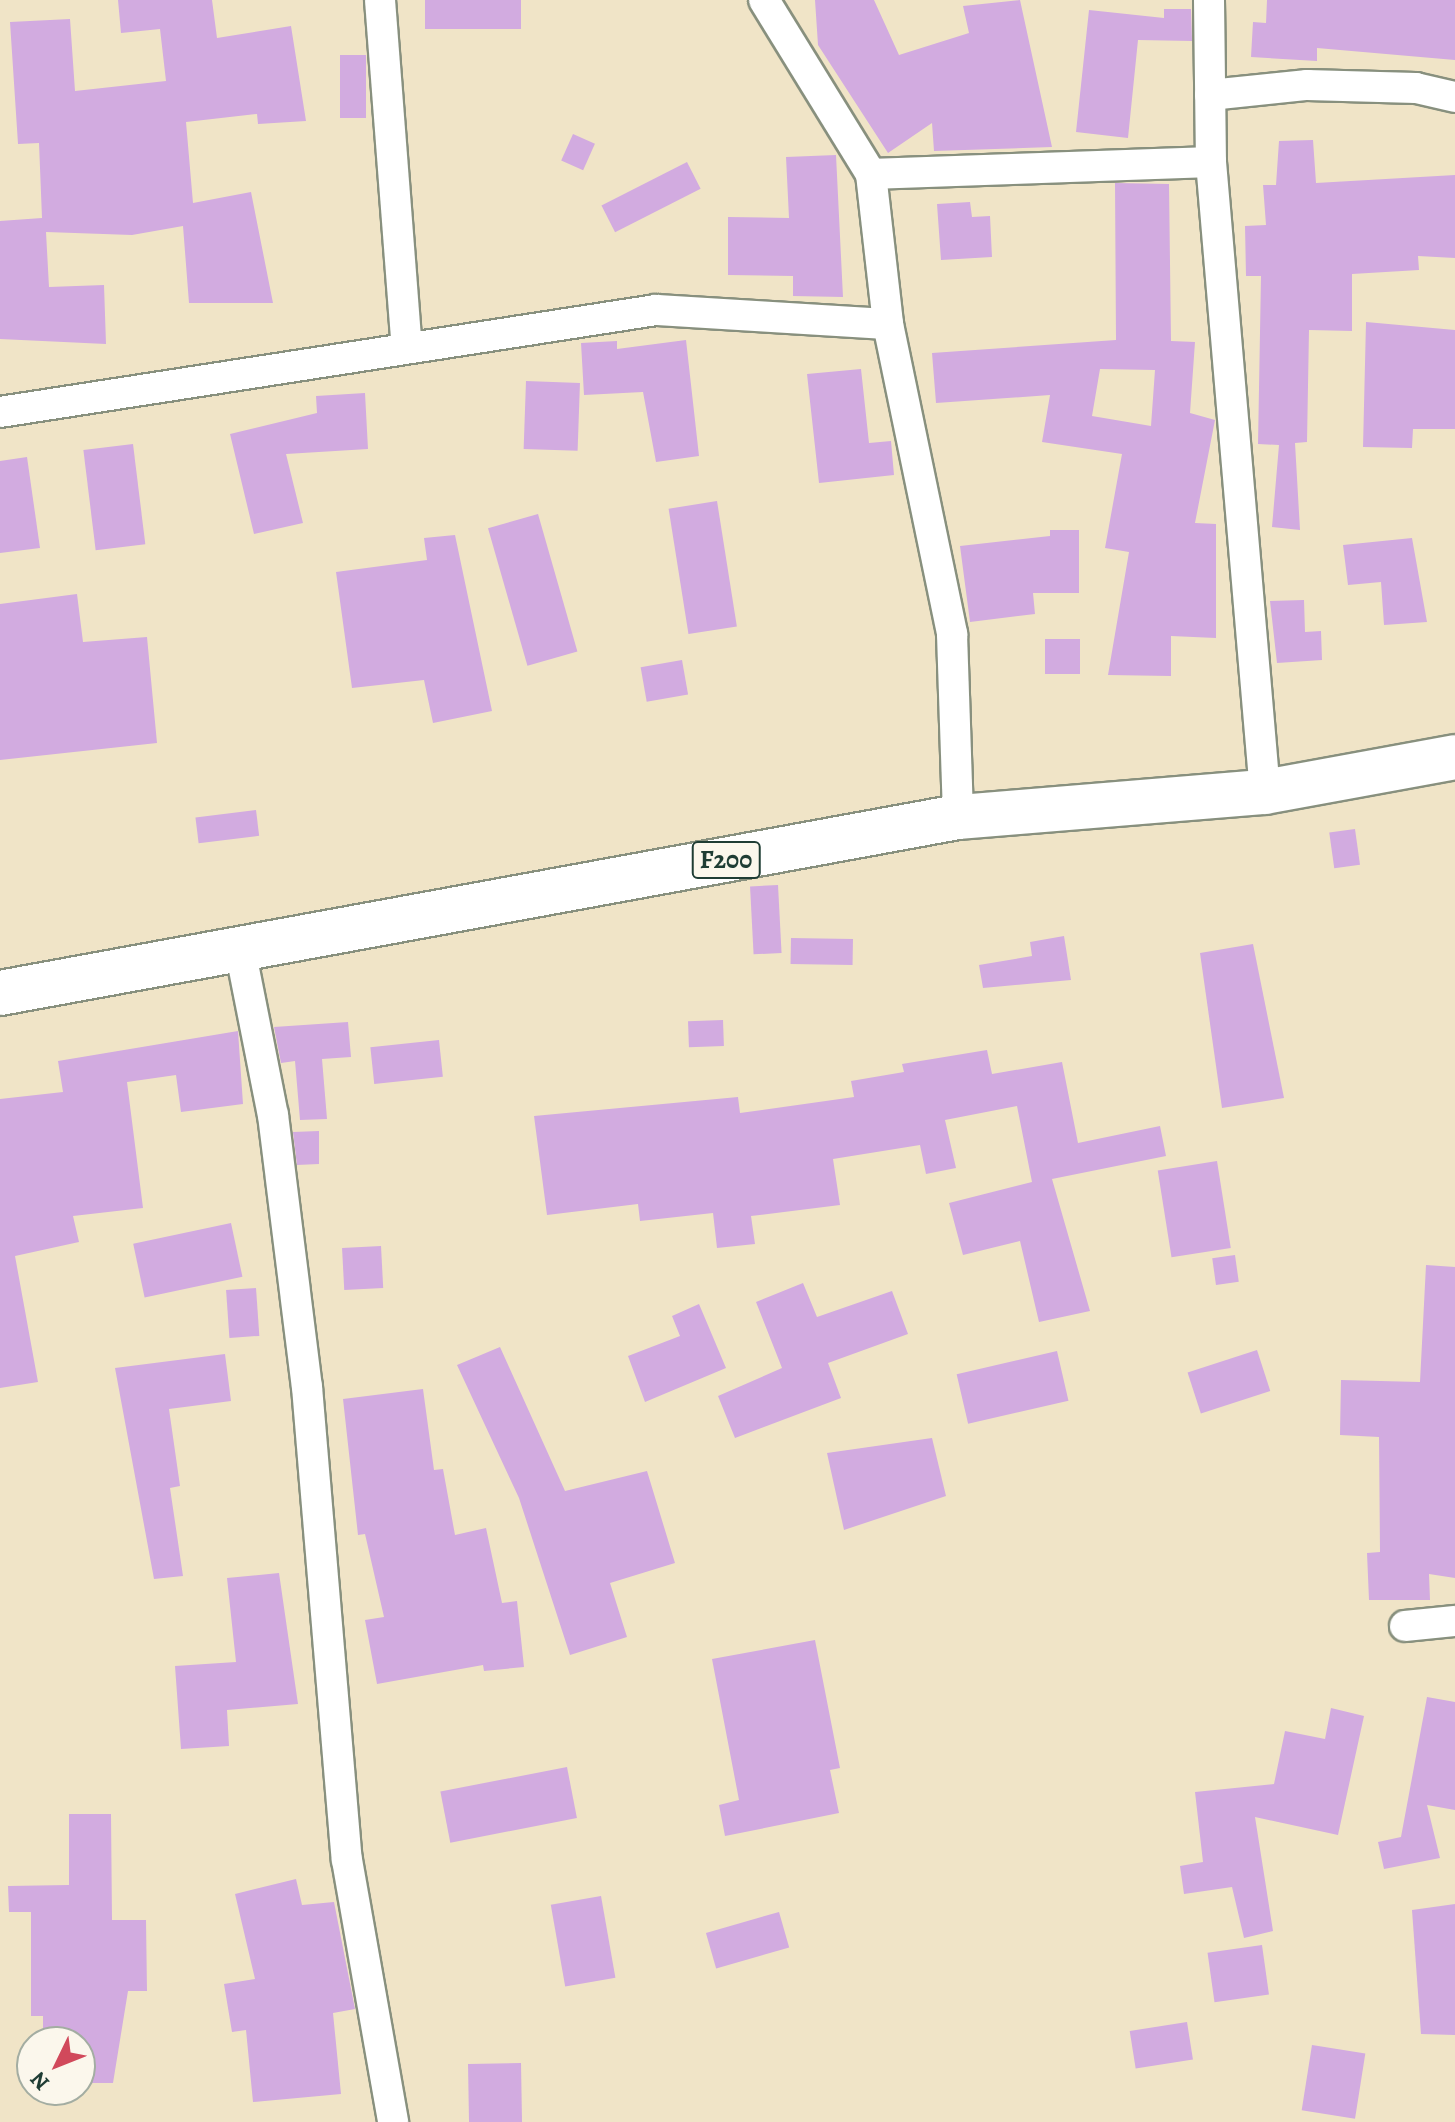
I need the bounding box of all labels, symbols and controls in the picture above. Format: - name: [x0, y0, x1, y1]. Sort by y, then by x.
- road number: F200: [690, 838, 762, 882]
- north arrow: [16, 2026, 96, 2106]
- text: N: [23, 2065, 56, 2097]

